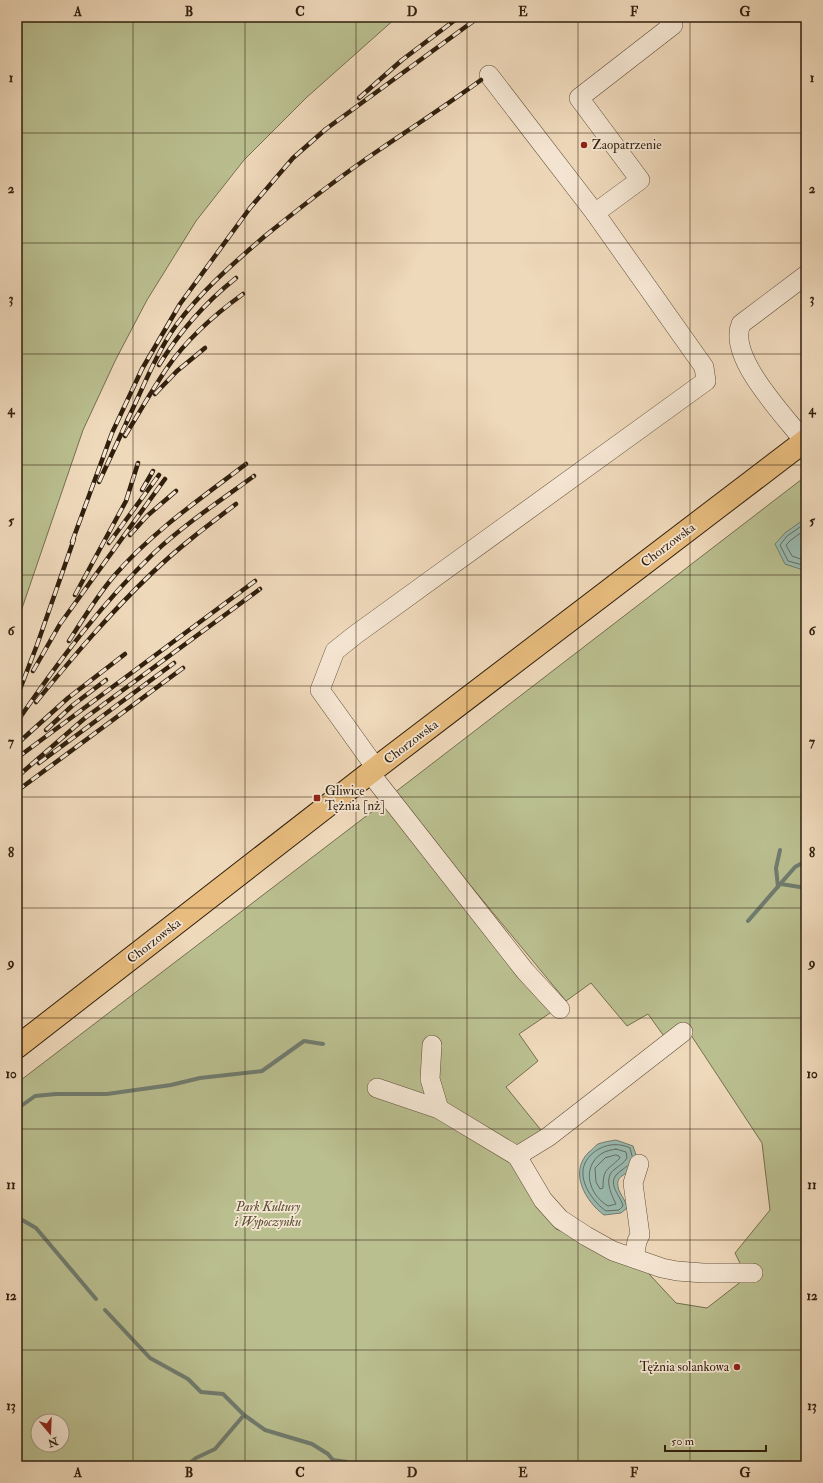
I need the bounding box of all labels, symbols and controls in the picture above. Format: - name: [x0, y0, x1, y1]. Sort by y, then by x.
- text: A: [73, 4, 83, 20]
- text: B: [185, 4, 193, 20]
- text: C: [295, 4, 305, 20]
- text: D: [407, 4, 418, 20]
- text: E: [518, 4, 528, 20]
- text: F: [630, 4, 639, 20]
- text: G: [740, 4, 751, 20]
- text: 1: [9, 70, 14, 86]
- text: 1: [810, 70, 815, 86]
- place label: Zaopatrzenie: [592, 137, 662, 154]
- marker: Zaopatrzenie: [579, 140, 589, 150]
- text: 2: [8, 181, 15, 197]
- text: 2: [809, 181, 816, 197]
- text: 3: [9, 291, 14, 307]
- text: 3: [810, 291, 815, 307]
- text: 4: [6, 402, 15, 418]
- text: 4: [807, 402, 816, 418]
- text: 5: [8, 513, 14, 529]
- text: 5: [809, 513, 815, 529]
- street label: Chorzowska: [638, 519, 699, 571]
- text: 6: [8, 623, 16, 639]
- text: 6: [809, 623, 817, 639]
- street label: Chorzowska: [381, 716, 442, 768]
- text: 7: [8, 734, 15, 750]
- text: 7: [809, 734, 816, 750]
- place label: Gliwice Tężnia [nż]: [325, 783, 385, 814]
- marker: Gliwice Tężnia [nż]: [312, 793, 322, 803]
- text: 8: [8, 845, 14, 861]
- text: 8: [809, 845, 815, 861]
- street label: Chorzowska: [124, 915, 185, 967]
- text: 9: [6, 955, 15, 971]
- text: 9: [807, 955, 816, 971]
- text: 10: [5, 1066, 17, 1082]
- text: 10: [806, 1066, 818, 1082]
- text: 11: [6, 1177, 16, 1193]
- text: 11: [807, 1177, 817, 1193]
- park label: Park Kultury i Wypoczynku: [235, 1199, 301, 1230]
- text: 12: [5, 1288, 17, 1304]
- text: 12: [806, 1288, 818, 1304]
- place label: Tężnia solankowa: [640, 1359, 730, 1375]
- marker: Tężnia solankowa: [732, 1362, 742, 1372]
- text: 13: [6, 1398, 16, 1414]
- text: 13: [807, 1398, 817, 1414]
- north arrow: [30, 1413, 70, 1453]
- scale bar: [665, 1427, 766, 1453]
- text: N: [45, 1434, 61, 1450]
- text: 50 m: [671, 1434, 695, 1449]
- text: A: [73, 1465, 83, 1481]
- text: B: [185, 1465, 193, 1481]
- text: C: [295, 1465, 305, 1481]
- text: D: [407, 1465, 418, 1481]
- text: E: [518, 1465, 528, 1481]
- text: F: [630, 1465, 639, 1481]
- text: G: [740, 1465, 751, 1481]

